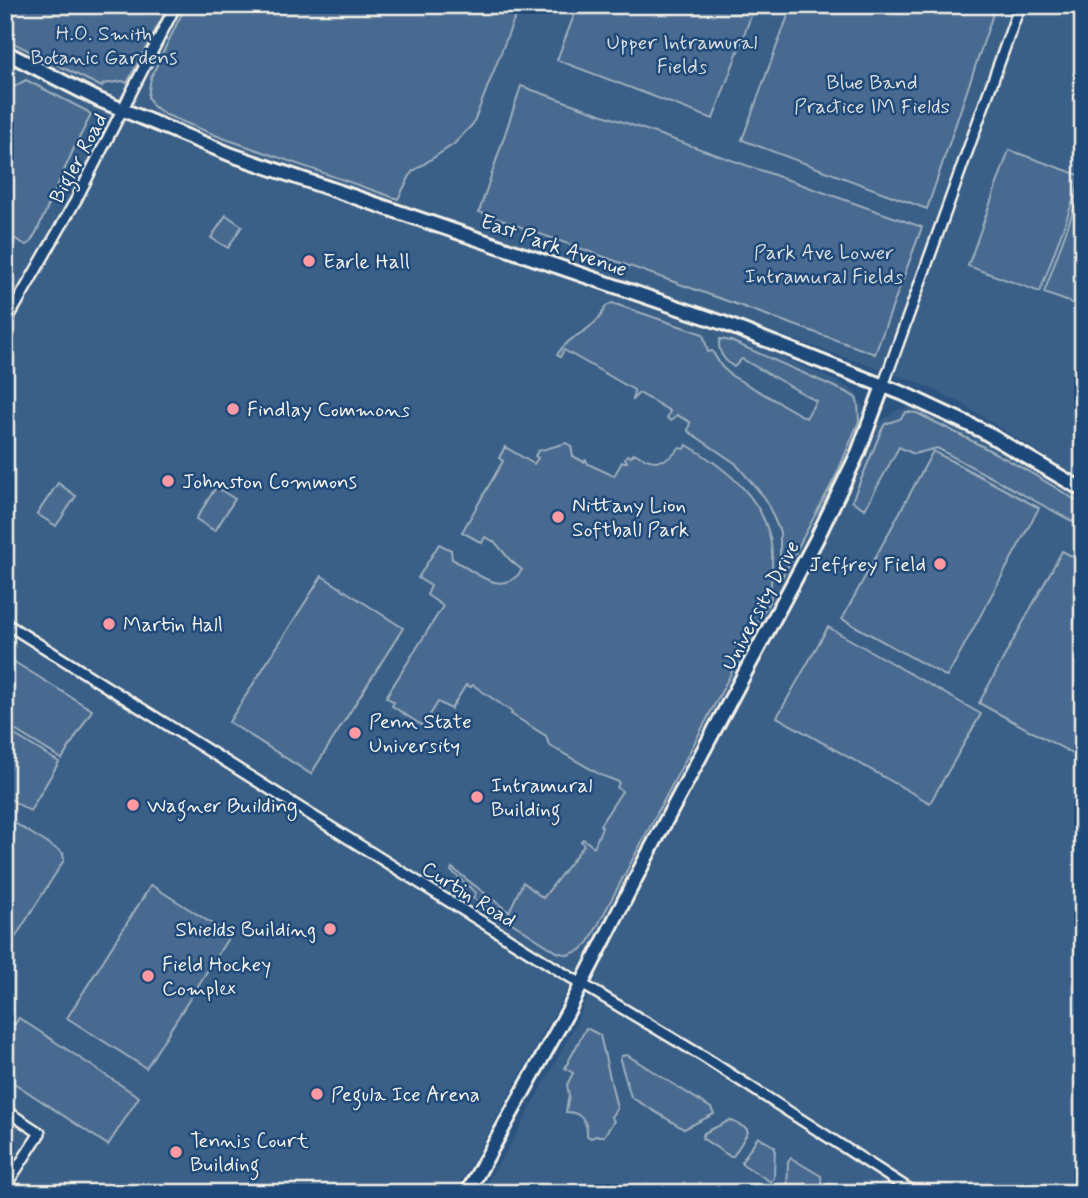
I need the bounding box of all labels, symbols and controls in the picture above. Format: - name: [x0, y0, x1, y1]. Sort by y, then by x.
- park label: H.O. Smith Botanic Gardens: [30, 20, 178, 72]
- park label: Upper Intramural Fields: [606, 29, 758, 81]
- park label: Blue Band Practice IM Fields: [794, 69, 950, 121]
- street label: Bigler Road: [43, 108, 116, 209]
- street label: East Park Avenue: [477, 208, 631, 284]
- park label: Park Ave Lower Intramural Fields: [745, 239, 903, 291]
- place label: Earle Hall: [323, 248, 410, 276]
- marker: Earle Hall: [301, 253, 317, 269]
- place label: Findlay Commons: [247, 396, 410, 424]
- marker: Findlay Commons: [225, 401, 241, 417]
- place label: Johnston Commons: [182, 468, 357, 496]
- marker: Johnston Commons: [160, 473, 176, 489]
- place label: Nittany Lion Softball Park: [572, 492, 689, 544]
- marker: Nittany Lion Softball Park: [550, 509, 566, 525]
- street label: University Drive: [715, 536, 807, 675]
- place label: Jeffrey Field: [809, 551, 926, 579]
- marker: Jeffrey Field: [932, 556, 948, 572]
- place label: Martin Hall: [123, 611, 223, 639]
- marker: Martin Hall: [101, 616, 117, 632]
- place label: Penn State University: [369, 708, 472, 760]
- marker: Penn State University: [347, 725, 363, 741]
- place label: Intramural Building: [491, 772, 593, 826]
- marker: Intramural Building: [469, 789, 485, 805]
- place label: Wagner Building: [147, 792, 298, 822]
- marker: Wagner Building: [125, 797, 141, 813]
- street label: Curtin Road: [416, 855, 521, 935]
- place label: Shields Building: [175, 916, 316, 944]
- marker: Shields Building: [322, 921, 338, 937]
- place label: Field Hockey Complex: [162, 951, 271, 1003]
- marker: Field Hockey Complex: [140, 968, 156, 984]
- place label: Pegula Ice Arena: [331, 1081, 480, 1111]
- marker: Pegula Ice Arena: [309, 1086, 325, 1102]
- place label: Tennis Court Building: [190, 1127, 309, 1181]
- marker: Tennis Court Building: [168, 1144, 184, 1160]

